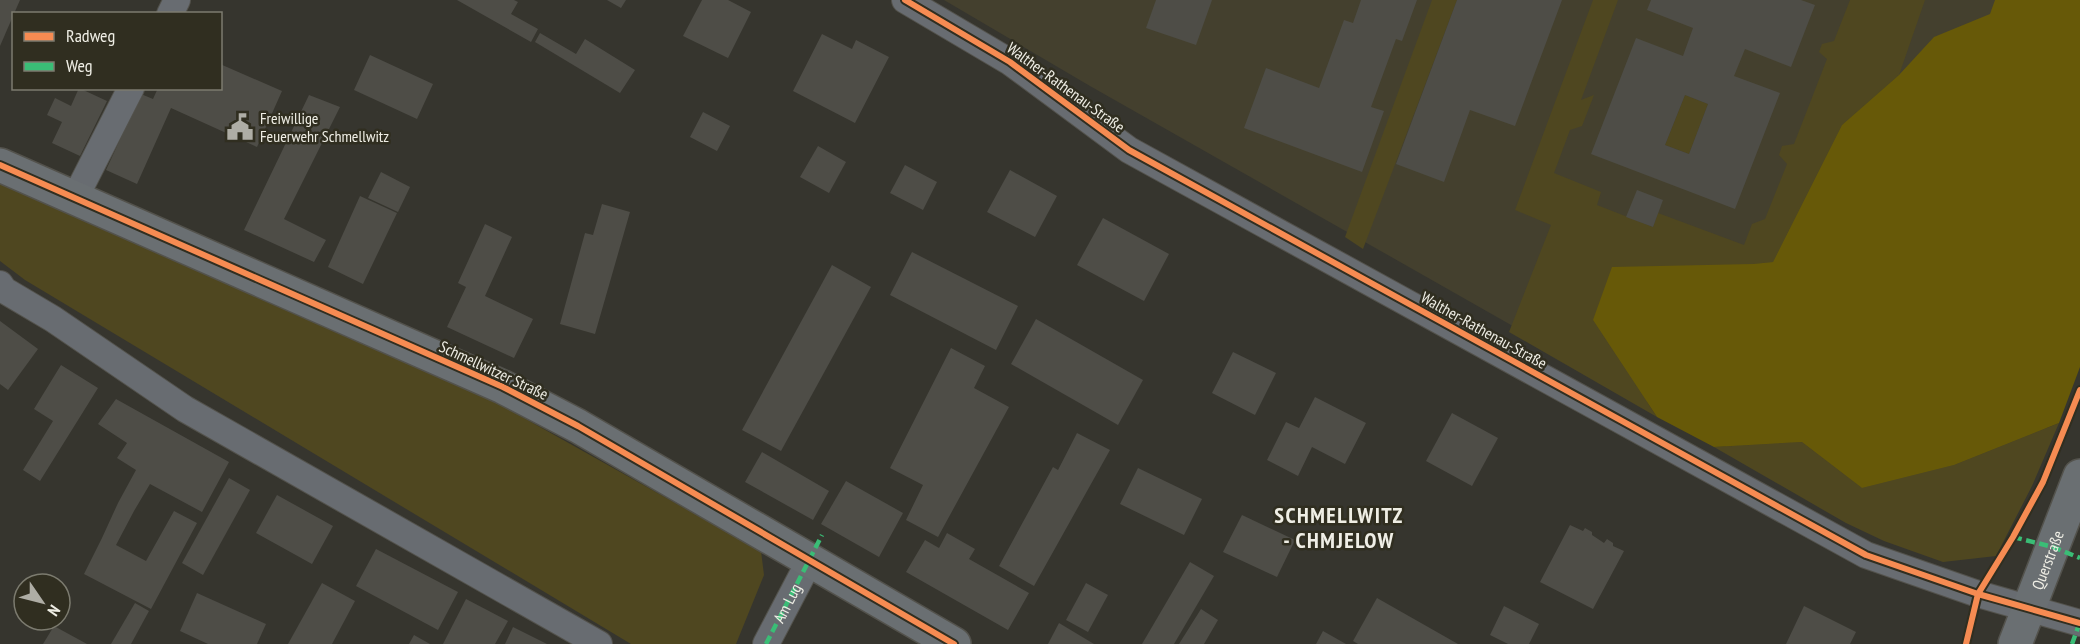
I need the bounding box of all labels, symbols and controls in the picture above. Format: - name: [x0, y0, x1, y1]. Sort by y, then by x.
- legend: [12, 12, 222, 90]
- text: Radweg: [66, 24, 115, 47]
- street label: Walther-Rathenau-Straße: [1003, 37, 1129, 137]
- text: Weg: [66, 54, 93, 77]
- place label: Freiwillige Feuerwehr Schmellwitz: [260, 108, 389, 146]
- public building icon: Freiwillige Feuerwehr Schmellwitz: [225, 112, 255, 142]
- street label: Walther-Rathenau-Straße: [1417, 287, 1551, 373]
- street label: Schmellwitzer Straße: [436, 336, 552, 404]
- district label: SCHMELLWITZ - CHMJELOW: [1274, 501, 1404, 554]
- street label: Querstraße: [2027, 528, 2068, 592]
- north arrow: [12, 572, 72, 632]
- street label: Am Lug: [769, 580, 805, 626]
- text: N: [44, 601, 65, 620]

